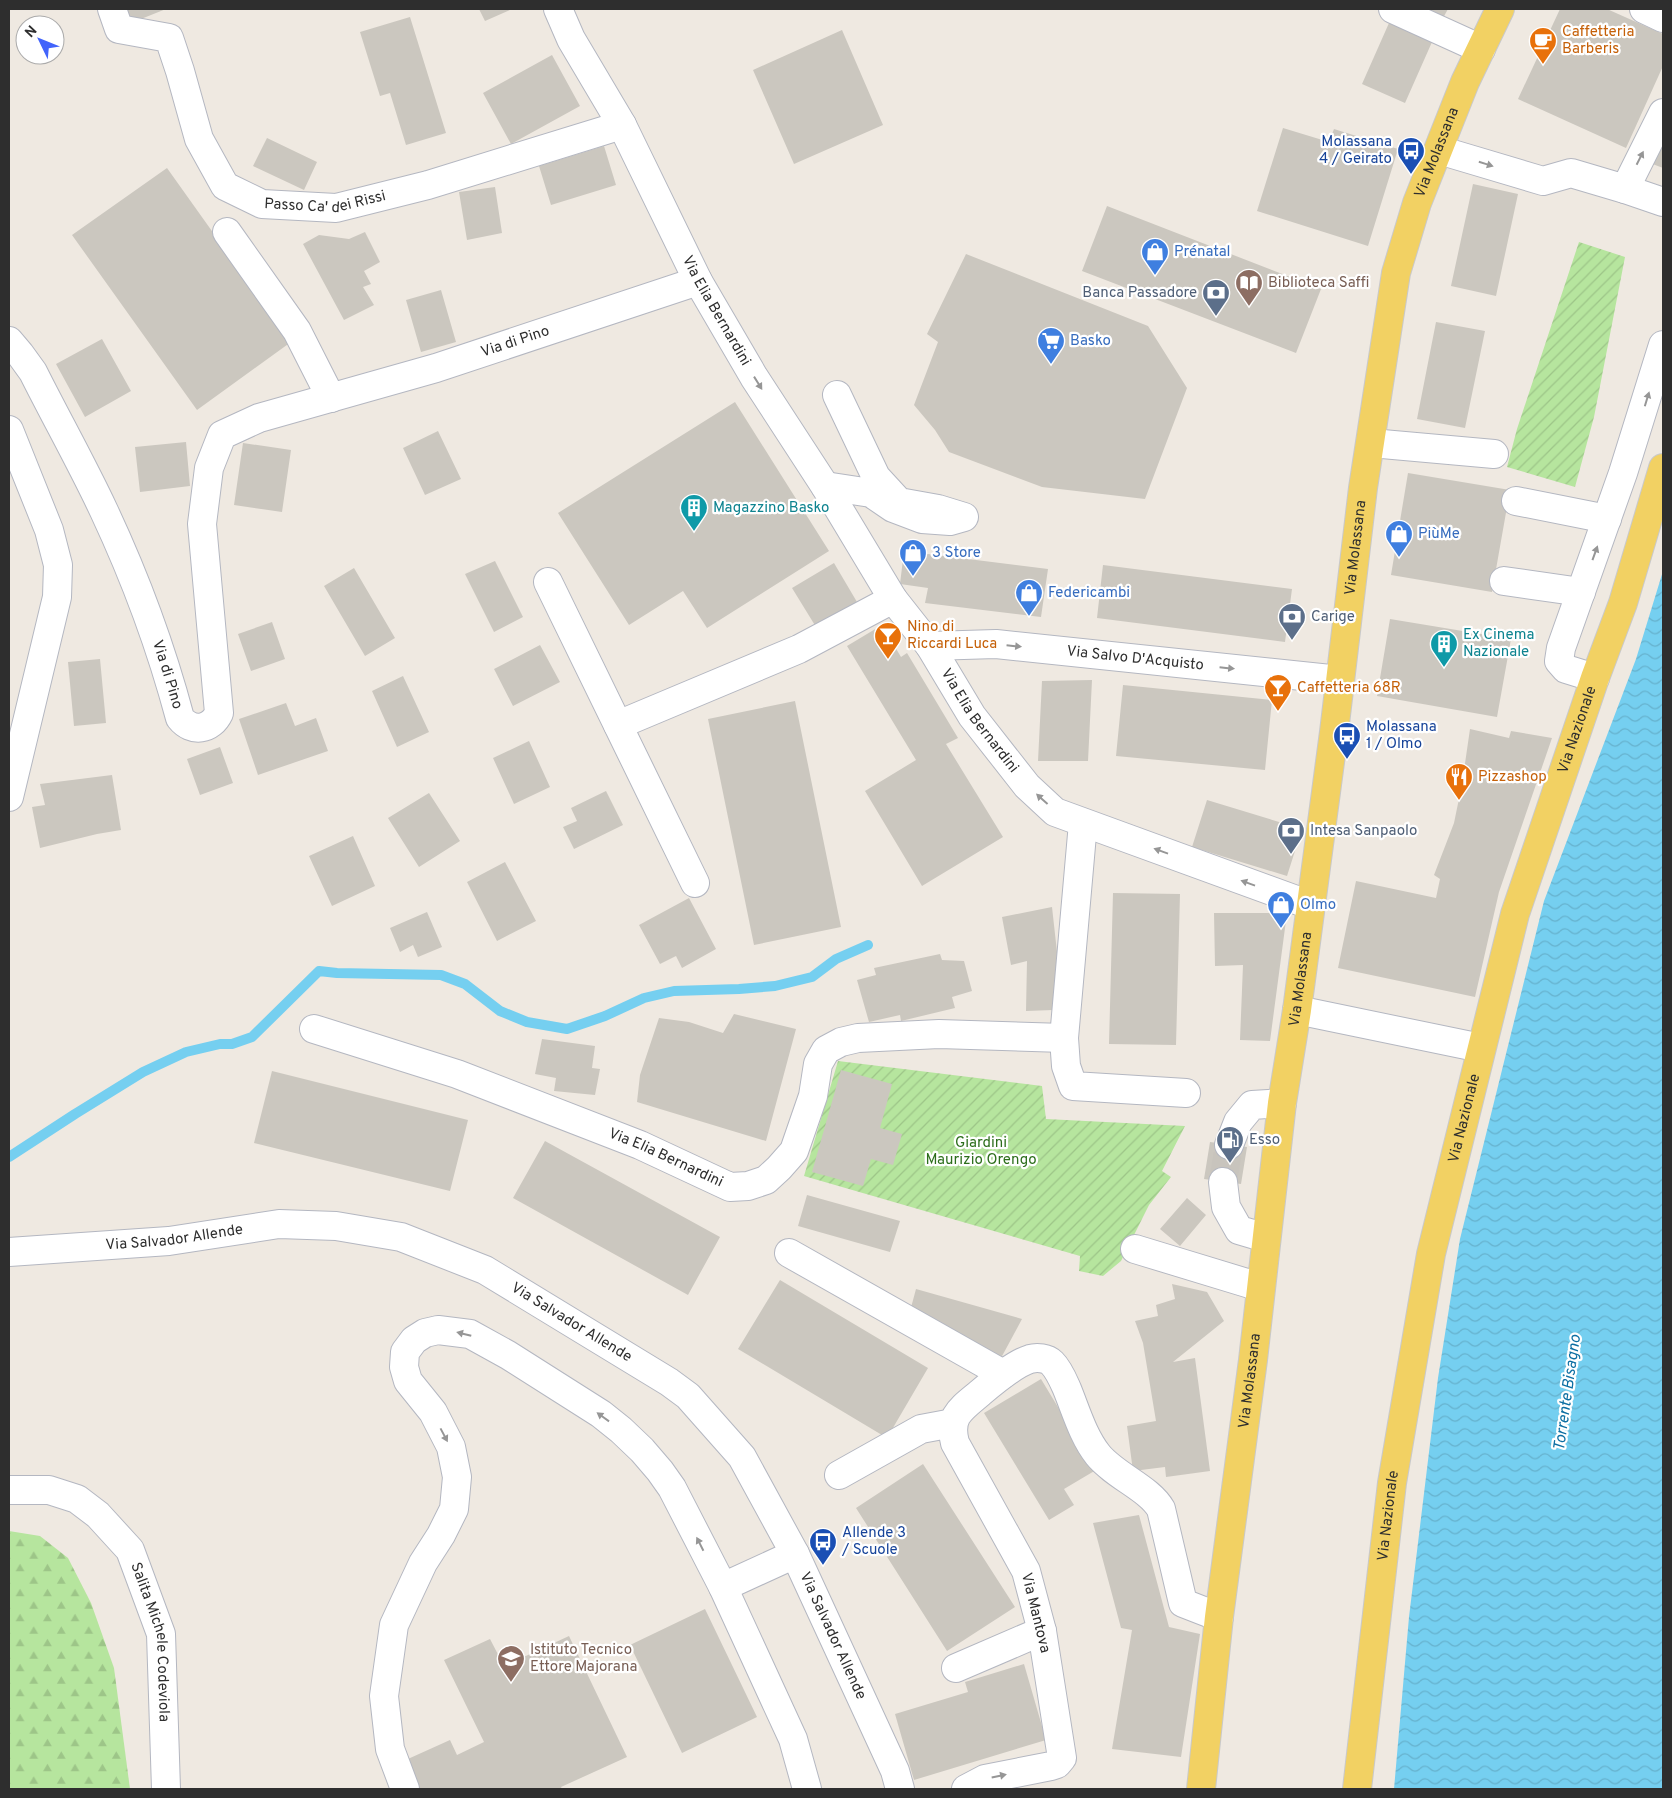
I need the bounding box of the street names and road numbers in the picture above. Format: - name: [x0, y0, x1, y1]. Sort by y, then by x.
- street label: Via Molassana: [1411, 105, 1463, 201]
- street label: Passo Ca' dei Rissi: [264, 186, 388, 218]
- street label: Via Elia Bernardini: [678, 252, 755, 369]
- street label: Via di Pino: [478, 321, 552, 362]
- street label: Via Molassana: [1341, 499, 1371, 596]
- street label: Via di Pino: [148, 638, 187, 711]
- street label: Via Salvo D'Acquisto: [1066, 642, 1205, 675]
- street label: Via Elia Bernardini: [936, 665, 1023, 777]
- street label: Via Nazionale: [1554, 684, 1601, 776]
- street label: Via Molassana: [1285, 931, 1317, 1028]
- street label: Via Nazionale: [1444, 1072, 1485, 1165]
- street label: Via Elia Bernardini: [606, 1124, 726, 1192]
- street label: Via Salvador Allende: [105, 1220, 244, 1255]
- street label: Via Salvador Allende: [507, 1278, 635, 1367]
- street label: Via Molassana: [1235, 1332, 1265, 1430]
- street label: Via Nazionale: [1374, 1469, 1403, 1562]
- street label: Salita Michele Codeviola: [126, 1560, 173, 1722]
- street label: Via Salvador Allende: [795, 1569, 870, 1703]
- street label: Via Mantova: [1016, 1571, 1054, 1655]

